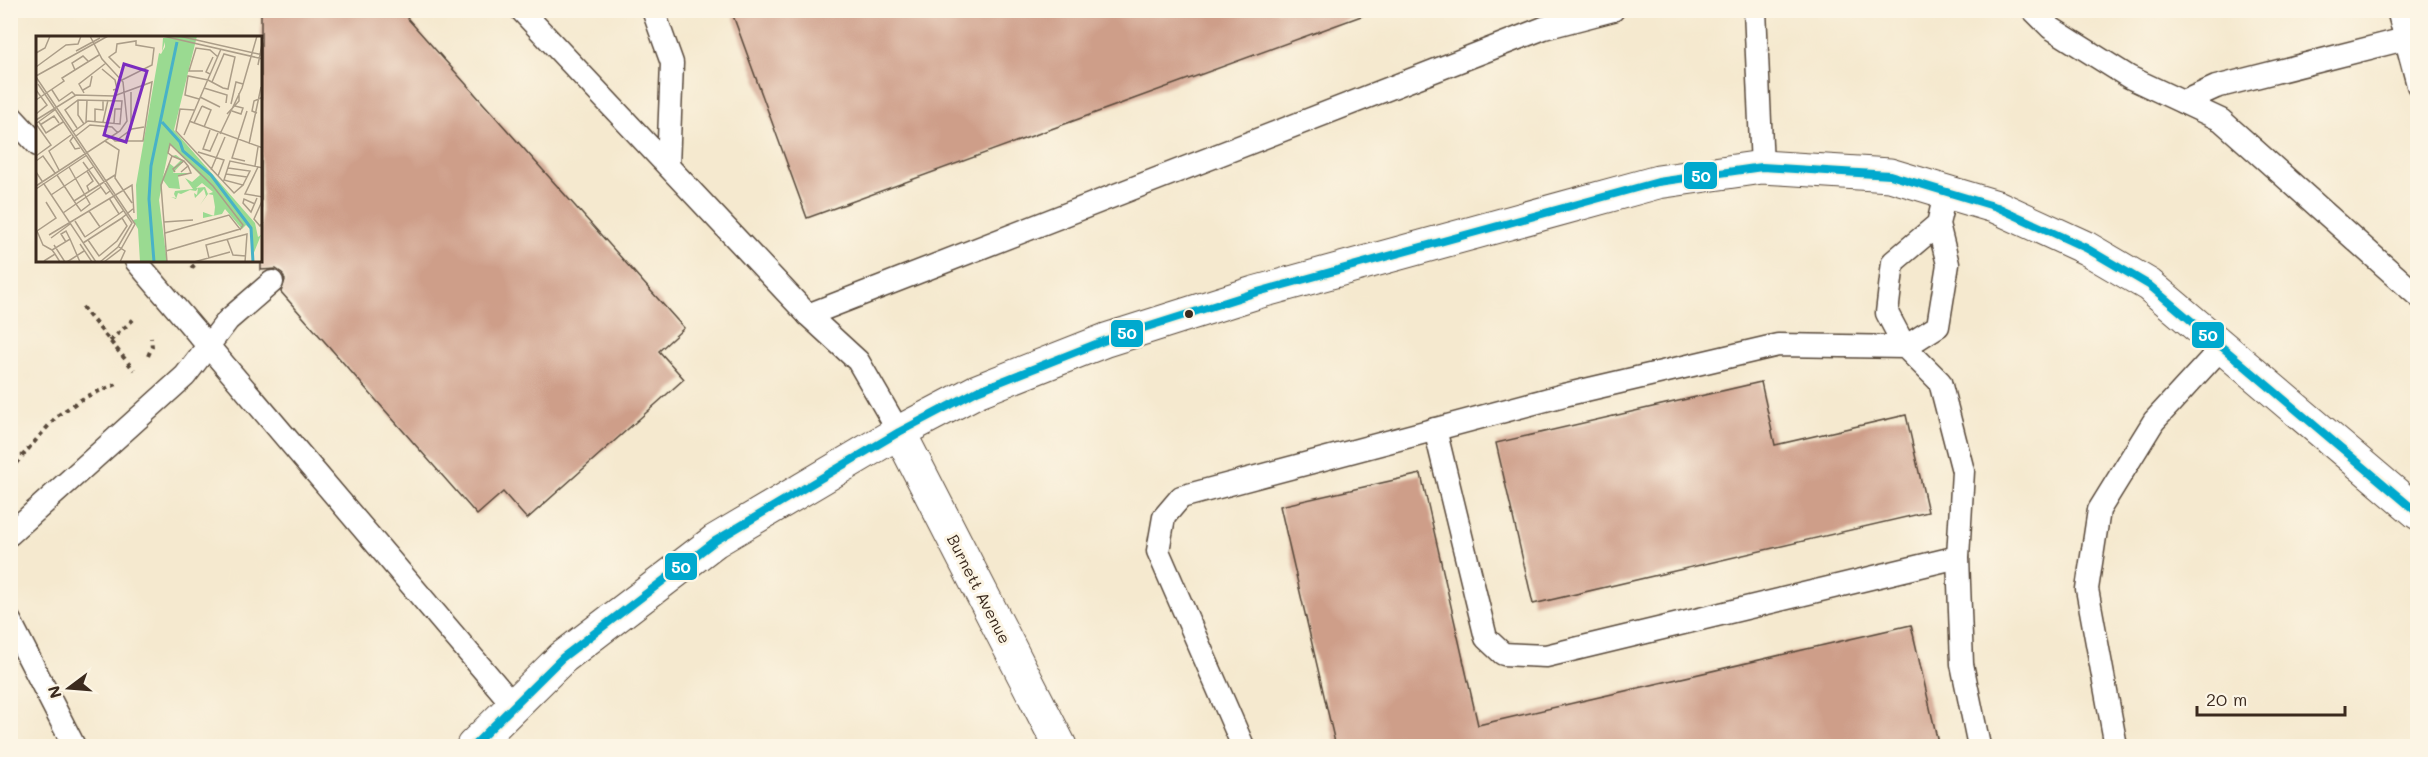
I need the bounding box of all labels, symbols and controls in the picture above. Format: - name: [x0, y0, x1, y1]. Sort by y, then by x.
- inset map: [36, 36, 262, 262]
- line badge: 50: [1683, 161, 1718, 190]
- text: 50: [1691, 165, 1711, 186]
- unlabelled marker: [1183, 308, 1195, 320]
- line badge: 50: [1110, 319, 1144, 348]
- line badge: 50: [2191, 321, 2225, 349]
- text: 50: [1117, 322, 1137, 343]
- text: 50: [2198, 324, 2218, 345]
- street label: Burnett Avenue: [943, 531, 1016, 647]
- line badge: 50: [664, 552, 698, 581]
- text: 50: [671, 556, 691, 577]
- north arrow: [39, 658, 99, 718]
- scale bar: [2197, 679, 2346, 717]
- text: N: [42, 684, 66, 701]
- text: 20 m: [2206, 687, 2247, 711]

